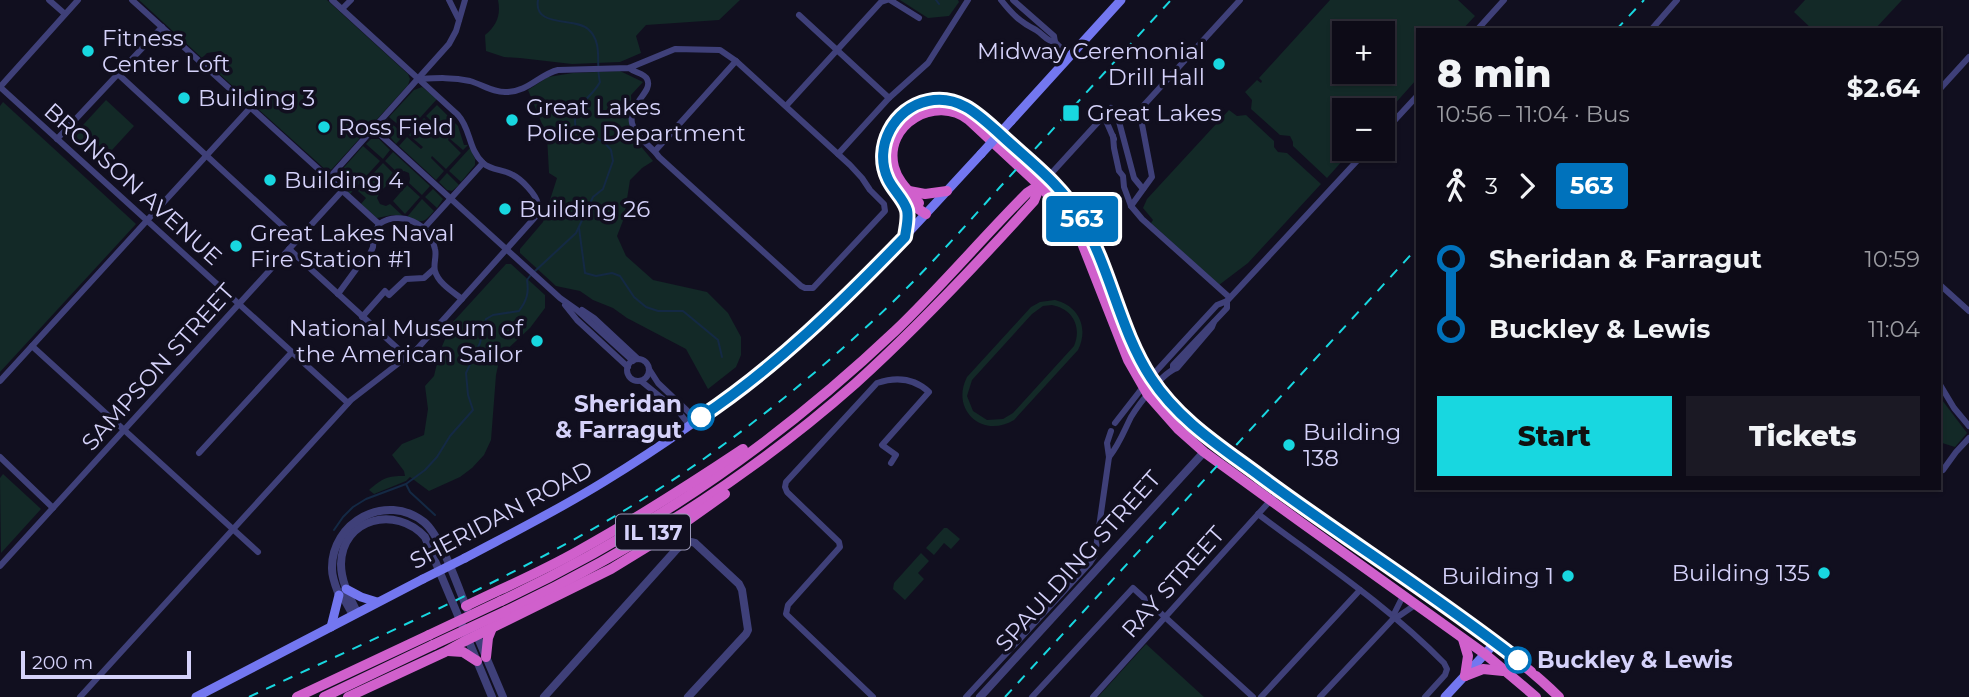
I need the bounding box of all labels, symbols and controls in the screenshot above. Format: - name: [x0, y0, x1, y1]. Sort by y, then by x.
- map controls: [1332, 21, 1395, 161]
- button: +: [1332, 21, 1395, 84]
- place label: Fitness Center Loft: [102, 24, 230, 78]
- place label: Midway Ceremonial Drill Hall: [977, 37, 1205, 91]
- marker: Fitness Center Loft: [80, 43, 96, 59]
- text: 8 min: [1437, 50, 1552, 97]
- marker: Midway Ceremonial Drill Hall: [1211, 56, 1227, 72]
- text: $2.64: [1847, 72, 1920, 104]
- place label: Building 3: [198, 84, 315, 112]
- marker: Building 3: [176, 90, 192, 106]
- place label: Great Lakes Police Department: [526, 93, 746, 147]
- street label: BRONSON AVENUE: [38, 97, 228, 271]
- button: −: [1332, 98, 1395, 161]
- place label: Great Lakes: [1087, 99, 1222, 127]
- text: 10:56 – 11:04 · Bus: [1437, 100, 1630, 128]
- marker: Great Lakes: [1061, 103, 1081, 123]
- marker: Great Lakes Police Department: [504, 112, 520, 128]
- place label: Ross Field: [338, 113, 454, 141]
- marker: Ross Field: [316, 119, 332, 135]
- place label: Building 4: [284, 166, 404, 194]
- icon: walk: [1437, 167, 1475, 205]
- icon: forward: [1508, 167, 1546, 205]
- text: 563: [1570, 171, 1614, 200]
- marker: Building 4: [262, 172, 278, 188]
- text: 3: [1485, 172, 1498, 200]
- place label: Building 26: [519, 195, 650, 223]
- line badge: 563: [1042, 196, 1122, 242]
- marker: Building 26: [497, 201, 513, 217]
- text: 563: [1060, 204, 1104, 233]
- place label: Great Lakes Naval Fire Station #1: [250, 219, 455, 273]
- marker: Great Lakes Naval Fire Station #1: [228, 238, 244, 254]
- text: Sheridan & Farragut: [1489, 243, 1762, 275]
- text: 10:59: [1865, 245, 1920, 273]
- street label: SAMPSON STREET: [76, 277, 241, 456]
- text: Buckley & Lewis: [1489, 313, 1710, 345]
- place label: National Museum of the American Sailor: [289, 314, 524, 368]
- text: 11:04: [1868, 315, 1920, 343]
- marker: National Museum of the American Sailor: [529, 333, 545, 349]
- place label: Sheridan & Farragut: [555, 390, 682, 444]
- button: Start: [1437, 396, 1672, 476]
- button: Tickets: [1686, 396, 1920, 476]
- marker: Sheridan & Farragut: [688, 404, 714, 430]
- place label: Building 138: [1303, 418, 1401, 472]
- marker: Building 138: [1281, 437, 1297, 453]
- street label: SHERIDAN ROAD: [405, 455, 597, 575]
- street label: SPAULDING STREET: [989, 464, 1167, 657]
- road number: IL 137: [616, 514, 690, 550]
- street label: RAY STREET: [1116, 520, 1231, 644]
- place label: Building 135: [1672, 559, 1810, 587]
- place label: Building 1: [1441, 562, 1554, 590]
- marker: Building 135: [1816, 565, 1832, 581]
- marker: Building 1: [1560, 568, 1576, 584]
- place label: Buckley & Lewis: [1537, 646, 1733, 674]
- marker: Buckley & Lewis: [1505, 647, 1531, 673]
- scale bar: [21, 648, 191, 680]
- text: 200 m: [32, 651, 93, 674]

